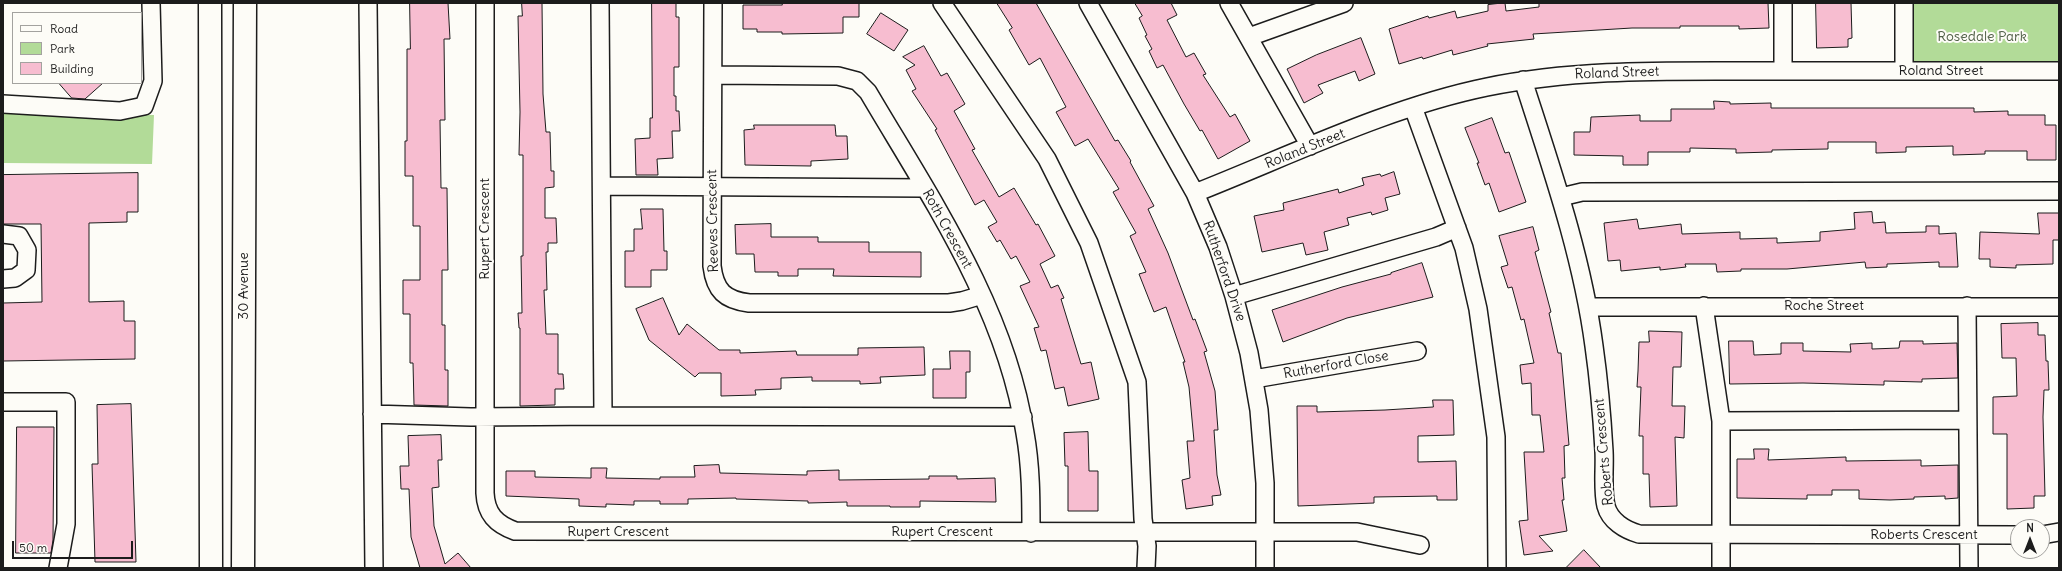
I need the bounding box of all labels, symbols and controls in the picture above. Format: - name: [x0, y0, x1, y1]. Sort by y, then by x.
- legend: [12, 12, 142, 84]
- text: Road: [50, 21, 78, 36]
- park label: Rosedale Park: [1937, 29, 2027, 45]
- text: Park: [50, 41, 75, 56]
- text: Building: [50, 61, 94, 76]
- street label: Roland Street: [1574, 63, 1660, 83]
- street label: Roland Street: [1899, 63, 1983, 79]
- street label: Roland Street: [1263, 125, 1347, 173]
- street label: Reeves Crescent: [704, 169, 722, 273]
- street label: Rupert Crescent: [477, 178, 493, 280]
- street label: Roth Crescent: [918, 186, 976, 272]
- street label: Rutherford Drive: [1199, 218, 1249, 324]
- street label: 30 Avenue: [236, 252, 252, 320]
- street label: Roche Street: [1784, 298, 1864, 314]
- street label: Rutherford Close: [1282, 347, 1390, 383]
- street label: Roberts Crescent: [1591, 398, 1617, 506]
- north arrow: [2010, 519, 2050, 559]
- text: N: [2026, 521, 2034, 535]
- street label: Rupert Crescent: [567, 524, 669, 540]
- street label: Rupert Crescent: [891, 524, 993, 540]
- street label: Roberts Crescent: [1870, 527, 1978, 543]
- scale bar: [14, 533, 135, 559]
- text: 50 m: [19, 540, 47, 555]

